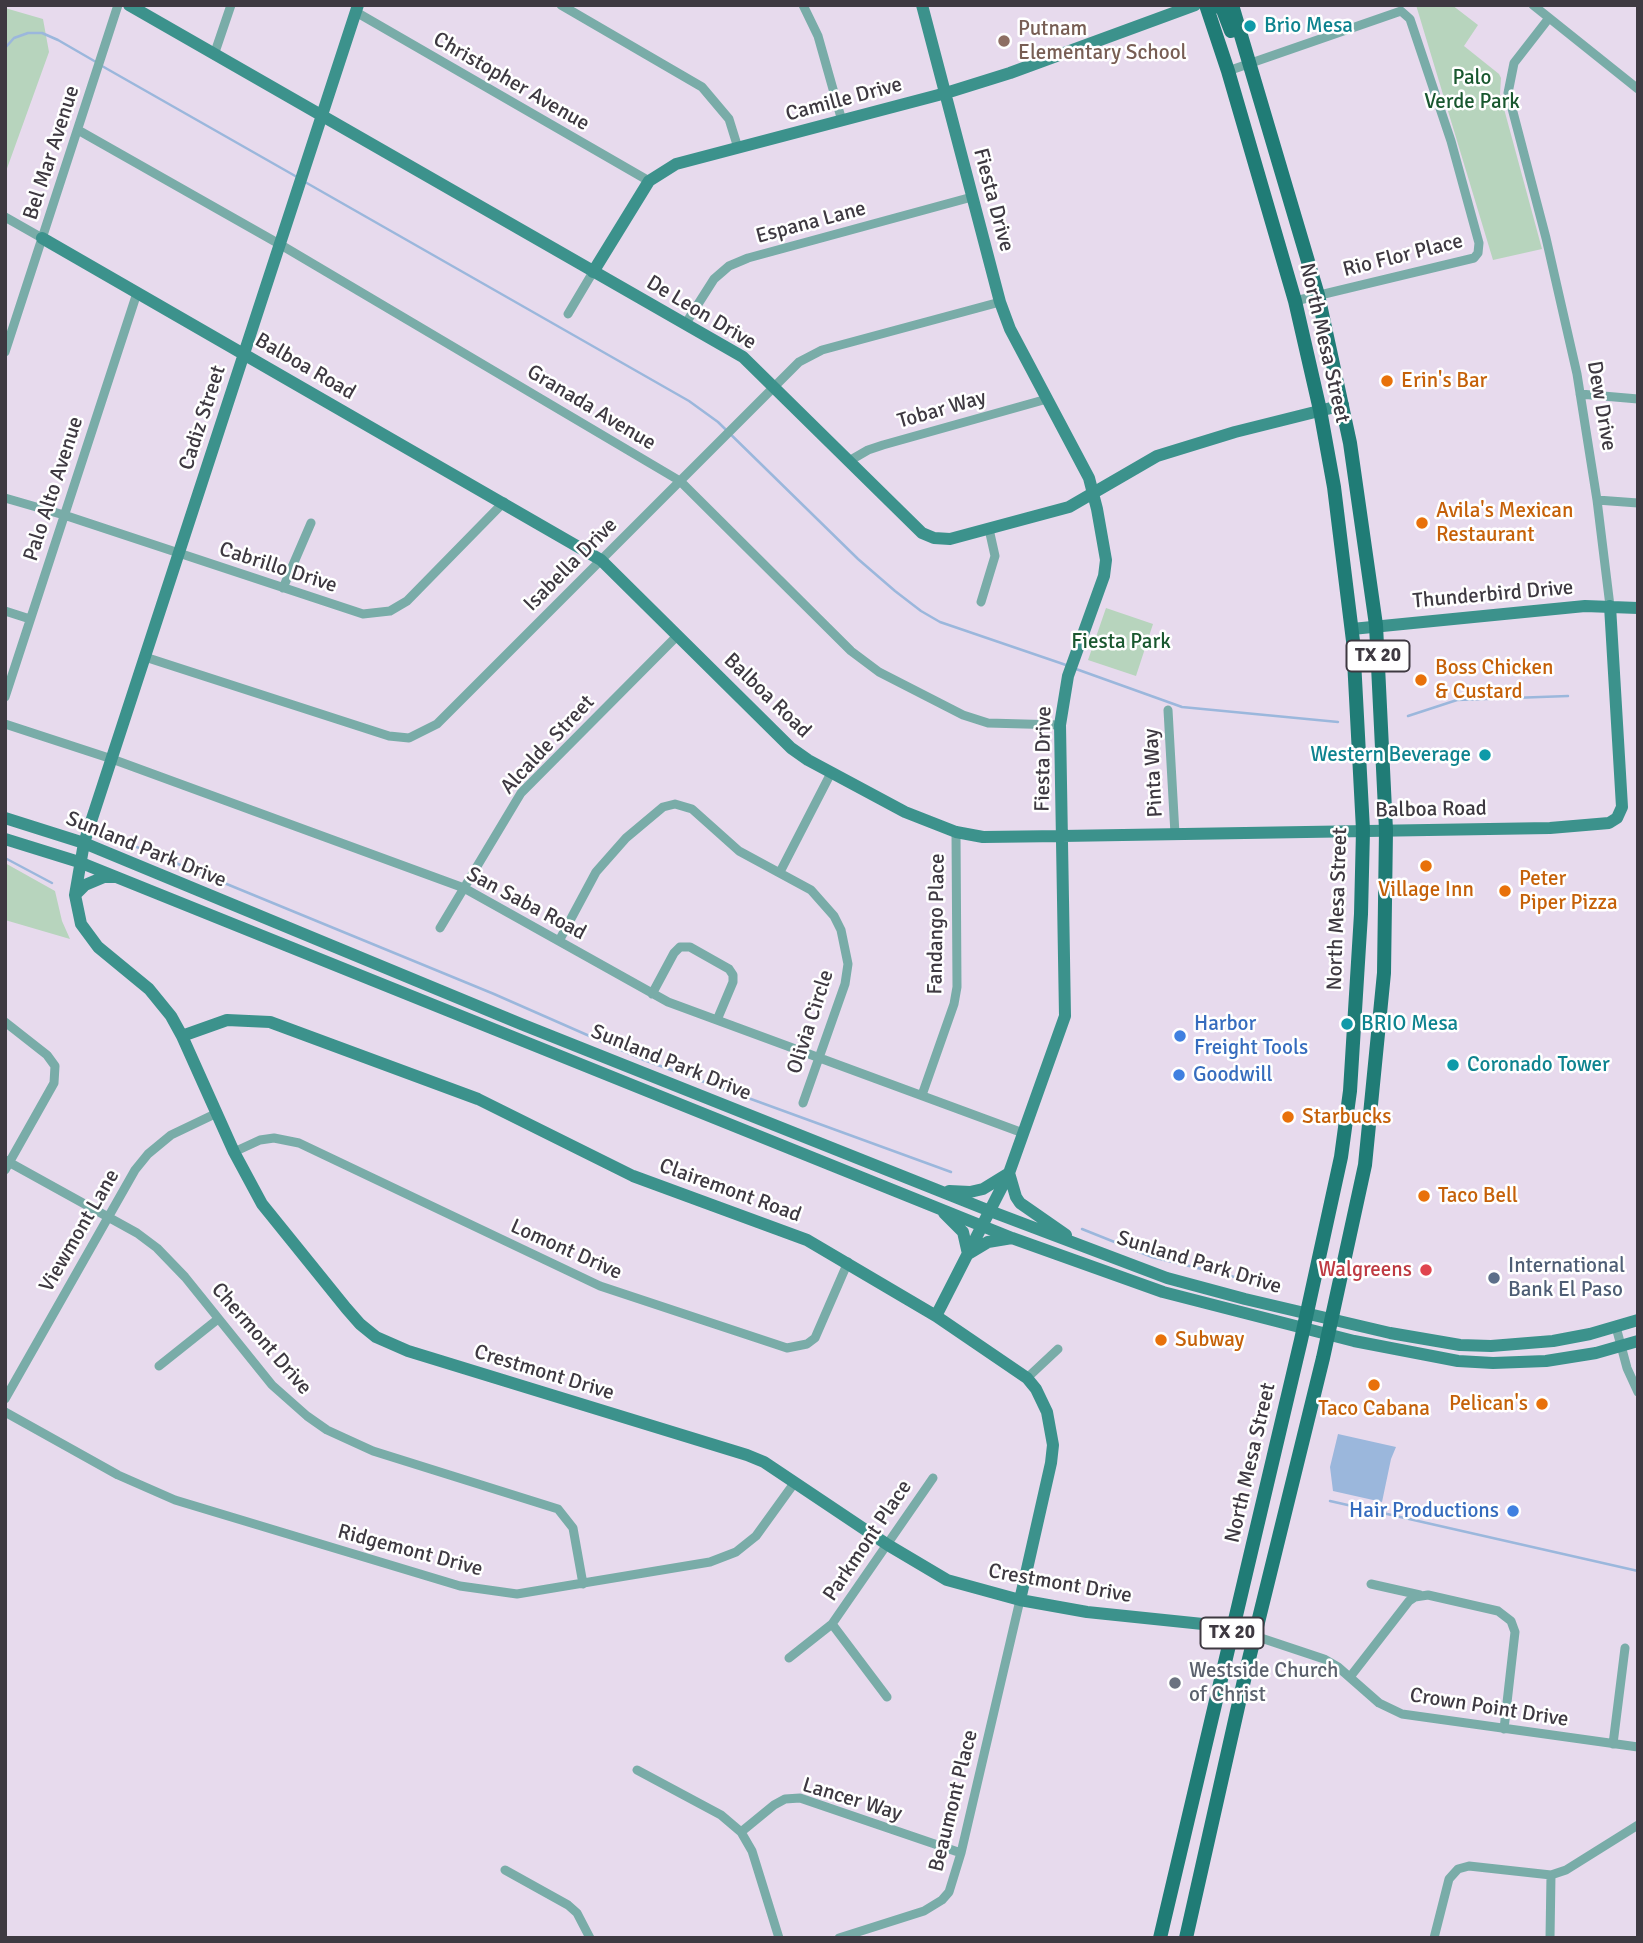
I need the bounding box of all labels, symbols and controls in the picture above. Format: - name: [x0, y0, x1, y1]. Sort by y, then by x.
- place label: Brio Mesa: [1264, 13, 1353, 39]
- place label: Putnam Elementary School: [1018, 16, 1187, 66]
- marker: Brio Mesa: [1242, 18, 1258, 34]
- street label: Christopher Avenue: [428, 27, 594, 137]
- marker: Putnam Elementary School: [996, 33, 1012, 49]
- park label: Palo Verde Park: [1424, 65, 1520, 115]
- street label: Camille Drive: [783, 72, 905, 128]
- street label: Bel Mar Avenue: [18, 83, 86, 223]
- street label: Fiesta Drive: [967, 146, 1019, 254]
- street label: Espana Lane: [753, 196, 869, 250]
- street label: Rio Flor Place: [1340, 229, 1466, 283]
- street label: North Mesa Street: [1293, 261, 1355, 425]
- street label: De Leon Drive: [642, 270, 760, 356]
- street label: Balboa Road: [250, 328, 360, 406]
- street label: Dew Drive: [1581, 359, 1621, 453]
- street label: Granada Avenue: [522, 360, 660, 456]
- street label: Cadiz Street: [174, 362, 232, 474]
- place label: Erin's Bar: [1401, 368, 1487, 394]
- marker: Erin's Bar: [1379, 373, 1395, 389]
- street label: Tobar Way: [895, 385, 989, 435]
- street label: Palo Alto Avenue: [19, 414, 89, 564]
- place label: Avila's Mexican Restaurant: [1436, 498, 1573, 548]
- street label: Isabella Drive: [519, 513, 623, 617]
- marker: Avila's Mexican Restaurant: [1414, 515, 1430, 531]
- street label: Cabrillo Drive: [216, 537, 340, 599]
- street label: Thunderbird Drive: [1412, 575, 1574, 615]
- park label: Fiesta Park: [1071, 629, 1171, 655]
- road number: TX 20: [1346, 640, 1410, 671]
- street label: Balboa Road: [718, 648, 816, 744]
- place label: Boss Chicken & Custard: [1435, 655, 1553, 705]
- marker: Boss Chicken & Custard: [1413, 672, 1429, 688]
- street label: Alcalde Street: [496, 690, 600, 800]
- street label: Fiesta Drive: [1030, 706, 1058, 812]
- street label: Pinta Way: [1139, 728, 1169, 818]
- place label: Western Beverage: [1310, 742, 1471, 768]
- marker: Western Beverage: [1477, 747, 1493, 763]
- street label: Balboa Road: [1375, 796, 1487, 824]
- street label: Sunland Park Drive: [62, 806, 230, 894]
- street label: North Mesa Street: [1323, 827, 1353, 991]
- street label: Fandango Place: [923, 853, 951, 995]
- marker: Village Inn: [1418, 858, 1434, 874]
- street label: San Saba Road: [462, 862, 590, 946]
- place label: Peter Piper Pizza: [1519, 866, 1618, 916]
- place label: Village Inn: [1378, 877, 1474, 903]
- marker: Peter Piper Pizza: [1497, 883, 1513, 899]
- street label: Olivia Circle: [782, 967, 840, 1077]
- place label: Harbor Freight Tools: [1194, 1011, 1308, 1061]
- place label: BRIO Mesa: [1361, 1011, 1458, 1037]
- marker: BRIO Mesa: [1339, 1016, 1355, 1032]
- street label: Sunland Park Drive: [587, 1019, 755, 1107]
- marker: Harbor Freight Tools: [1172, 1028, 1188, 1044]
- place label: Coronado Tower: [1467, 1052, 1610, 1078]
- marker: Coronado Tower: [1445, 1057, 1461, 1073]
- place label: Goodwill: [1193, 1062, 1273, 1088]
- marker: Goodwill: [1171, 1067, 1187, 1083]
- place label: Starbucks: [1302, 1104, 1392, 1130]
- marker: Starbucks: [1280, 1109, 1296, 1125]
- street label: Clairemont Road: [656, 1154, 804, 1228]
- street label: Viewmont Lane: [35, 1165, 125, 1297]
- place label: Taco Bell: [1438, 1183, 1518, 1209]
- marker: Taco Bell: [1416, 1188, 1432, 1204]
- street label: Lomont Drive: [506, 1214, 626, 1286]
- street label: Sunland Park Drive: [1114, 1226, 1284, 1300]
- place label: International Bank El Paso: [1508, 1253, 1625, 1303]
- place label: Walgreens: [1318, 1257, 1412, 1283]
- marker: Walgreens: [1418, 1262, 1434, 1278]
- marker: International Bank El Paso: [1486, 1270, 1502, 1286]
- street label: Chermont Drive: [205, 1278, 317, 1400]
- place label: Subway: [1175, 1327, 1244, 1353]
- marker: Subway: [1153, 1332, 1169, 1348]
- street label: Crestmont Drive: [471, 1340, 617, 1406]
- marker: Taco Cabana: [1366, 1377, 1382, 1393]
- street label: North Mesa Street: [1220, 1381, 1282, 1545]
- place label: Pelican's: [1449, 1391, 1528, 1417]
- place label: Taco Cabana: [1318, 1396, 1430, 1422]
- marker: Pelican's: [1534, 1396, 1550, 1412]
- street label: Parkmont Place: [818, 1476, 918, 1606]
- place label: Hair Productions: [1349, 1498, 1499, 1524]
- marker: Hair Productions: [1505, 1503, 1521, 1519]
- street label: Ridgemont Drive: [335, 1520, 485, 1582]
- street label: Crestmont Drive: [986, 1559, 1134, 1609]
- road number: TX 20: [1200, 1618, 1264, 1648]
- place label: Westside Church of Christ: [1189, 1658, 1339, 1708]
- marker: Westside Church of Christ: [1167, 1675, 1183, 1691]
- street label: Crown Point Drive: [1408, 1683, 1570, 1733]
- street label: Beaumont Place: [924, 1727, 984, 1875]
- street label: Lancer Way: [799, 1773, 905, 1827]

